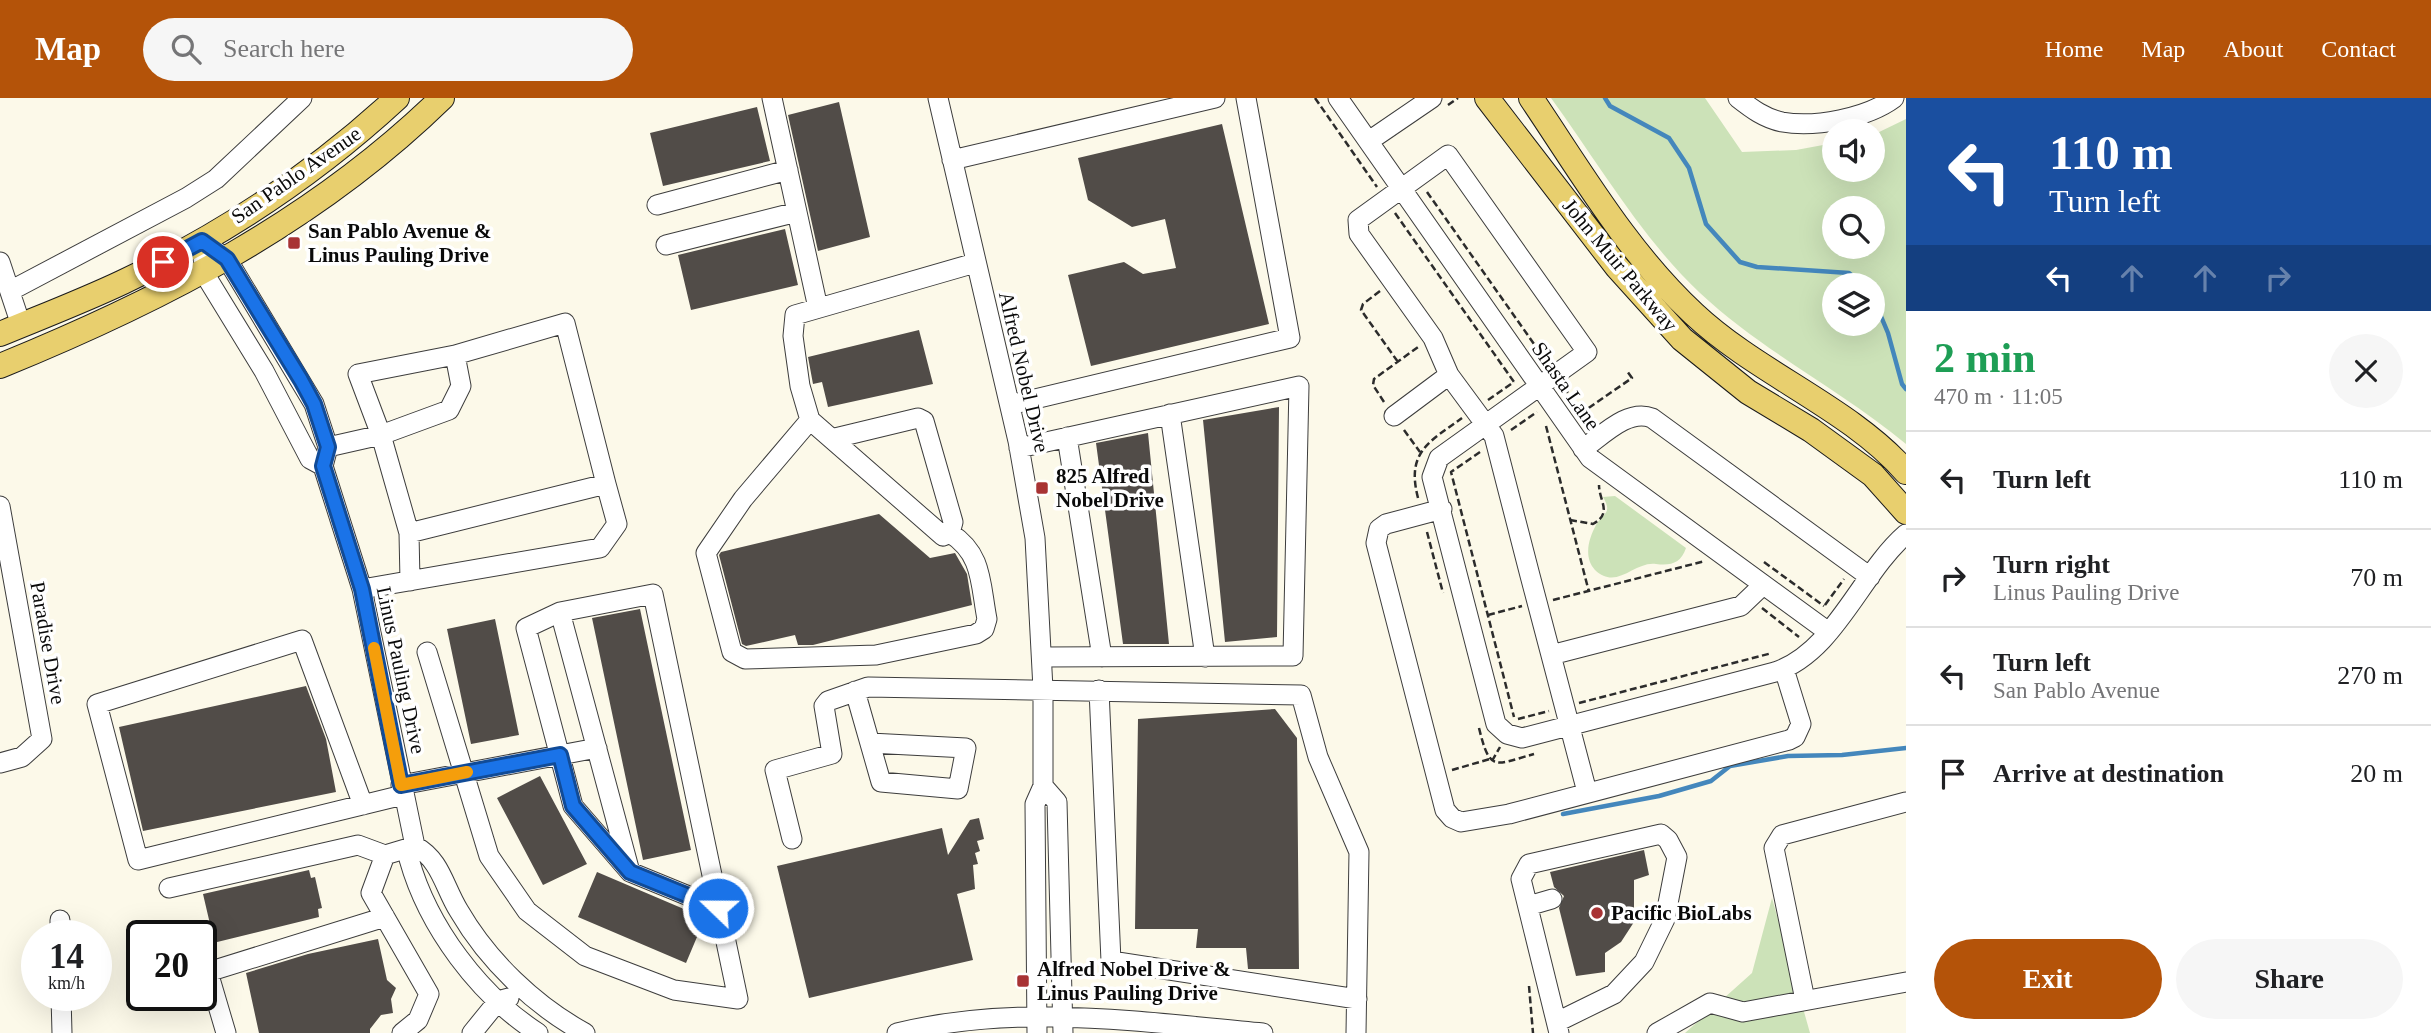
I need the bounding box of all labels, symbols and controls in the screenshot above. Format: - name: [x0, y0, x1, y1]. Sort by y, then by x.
- search box: [143, 18, 633, 81]
- icon: search: [167, 30, 205, 68]
- text: Map: [35, 31, 101, 67]
- text: Search here: [223, 34, 345, 63]
- text: Home: [2045, 36, 2103, 62]
- text: Map: [2141, 36, 2185, 62]
- text: About: [2223, 36, 2283, 62]
- text: Contact: [2321, 36, 2396, 62]
- map controls: [1822, 119, 1885, 336]
- button: sound: [1822, 119, 1885, 182]
- street label: San Pablo Avenue: [227, 121, 365, 229]
- text: 110 m: [2049, 125, 2173, 180]
- icon: left: [1934, 126, 2025, 217]
- text: Turn left: [2049, 183, 2161, 219]
- street label: John Muir Parkway: [1558, 194, 1683, 337]
- button: search: [1822, 196, 1885, 259]
- place label: San Pablo Avenue & Linus Pauling Drive: [308, 219, 491, 267]
- pin: [133, 232, 193, 292]
- marker: San Pablo Avenue & Linus Pauling Drive: [286, 235, 302, 251]
- icon: arrive: [144, 243, 182, 281]
- icon: left: [2040, 259, 2078, 297]
- icon: ahead: [2113, 259, 2151, 297]
- icon: ahead: [2186, 259, 2224, 297]
- icon: right: [2259, 259, 2297, 297]
- button: layers: [1822, 273, 1885, 336]
- street label: Alfred Nobel Drive: [994, 289, 1054, 455]
- button: close: [2329, 334, 2403, 408]
- text: 2 min: [1934, 335, 2036, 381]
- street label: Shasta Lane: [1527, 337, 1605, 435]
- text: 470 m · 11:05: [1934, 384, 2063, 409]
- icon: left: [1934, 461, 1972, 499]
- place label: 825 Alfred Nobel Drive: [1056, 464, 1164, 512]
- text: Turn left: [1993, 465, 2091, 494]
- text: 110 m: [2338, 465, 2403, 494]
- marker: 825 Alfred Nobel Drive: [1034, 480, 1050, 496]
- text: Turn right: [1993, 550, 2110, 579]
- icon: right: [1934, 559, 1972, 597]
- text: 70 m: [2350, 563, 2403, 592]
- street label: Paradise Drive: [25, 580, 71, 706]
- text: Linus Pauling Drive: [1993, 580, 2180, 605]
- street label: Linus Pauling Drive: [372, 584, 430, 756]
- text: Turn left: [1993, 648, 2091, 677]
- icon: left: [1934, 657, 1972, 695]
- text: 270 m: [2337, 661, 2403, 690]
- text: San Pablo Avenue: [1993, 678, 2160, 703]
- icon: arrive: [1934, 755, 1972, 793]
- text: Arrive at destination: [1993, 759, 2224, 788]
- text: 20 m: [2350, 759, 2403, 788]
- position arrow: [681, 871, 755, 945]
- place label: Pacific BioLabs: [1611, 901, 1752, 925]
- marker: Pacific BioLabs: [1589, 905, 1605, 921]
- speed limit sign: 20: [126, 920, 217, 1011]
- text: 14: [49, 937, 84, 976]
- button: Exit: [1934, 939, 2162, 1019]
- button: Share: [2176, 939, 2403, 1019]
- place label: Alfred Nobel Drive & Linus Pauling Drive: [1037, 957, 1231, 1005]
- text: km/h: [48, 973, 85, 993]
- marker: Alfred Nobel Drive & Linus Pauling Drive: [1015, 973, 1031, 989]

